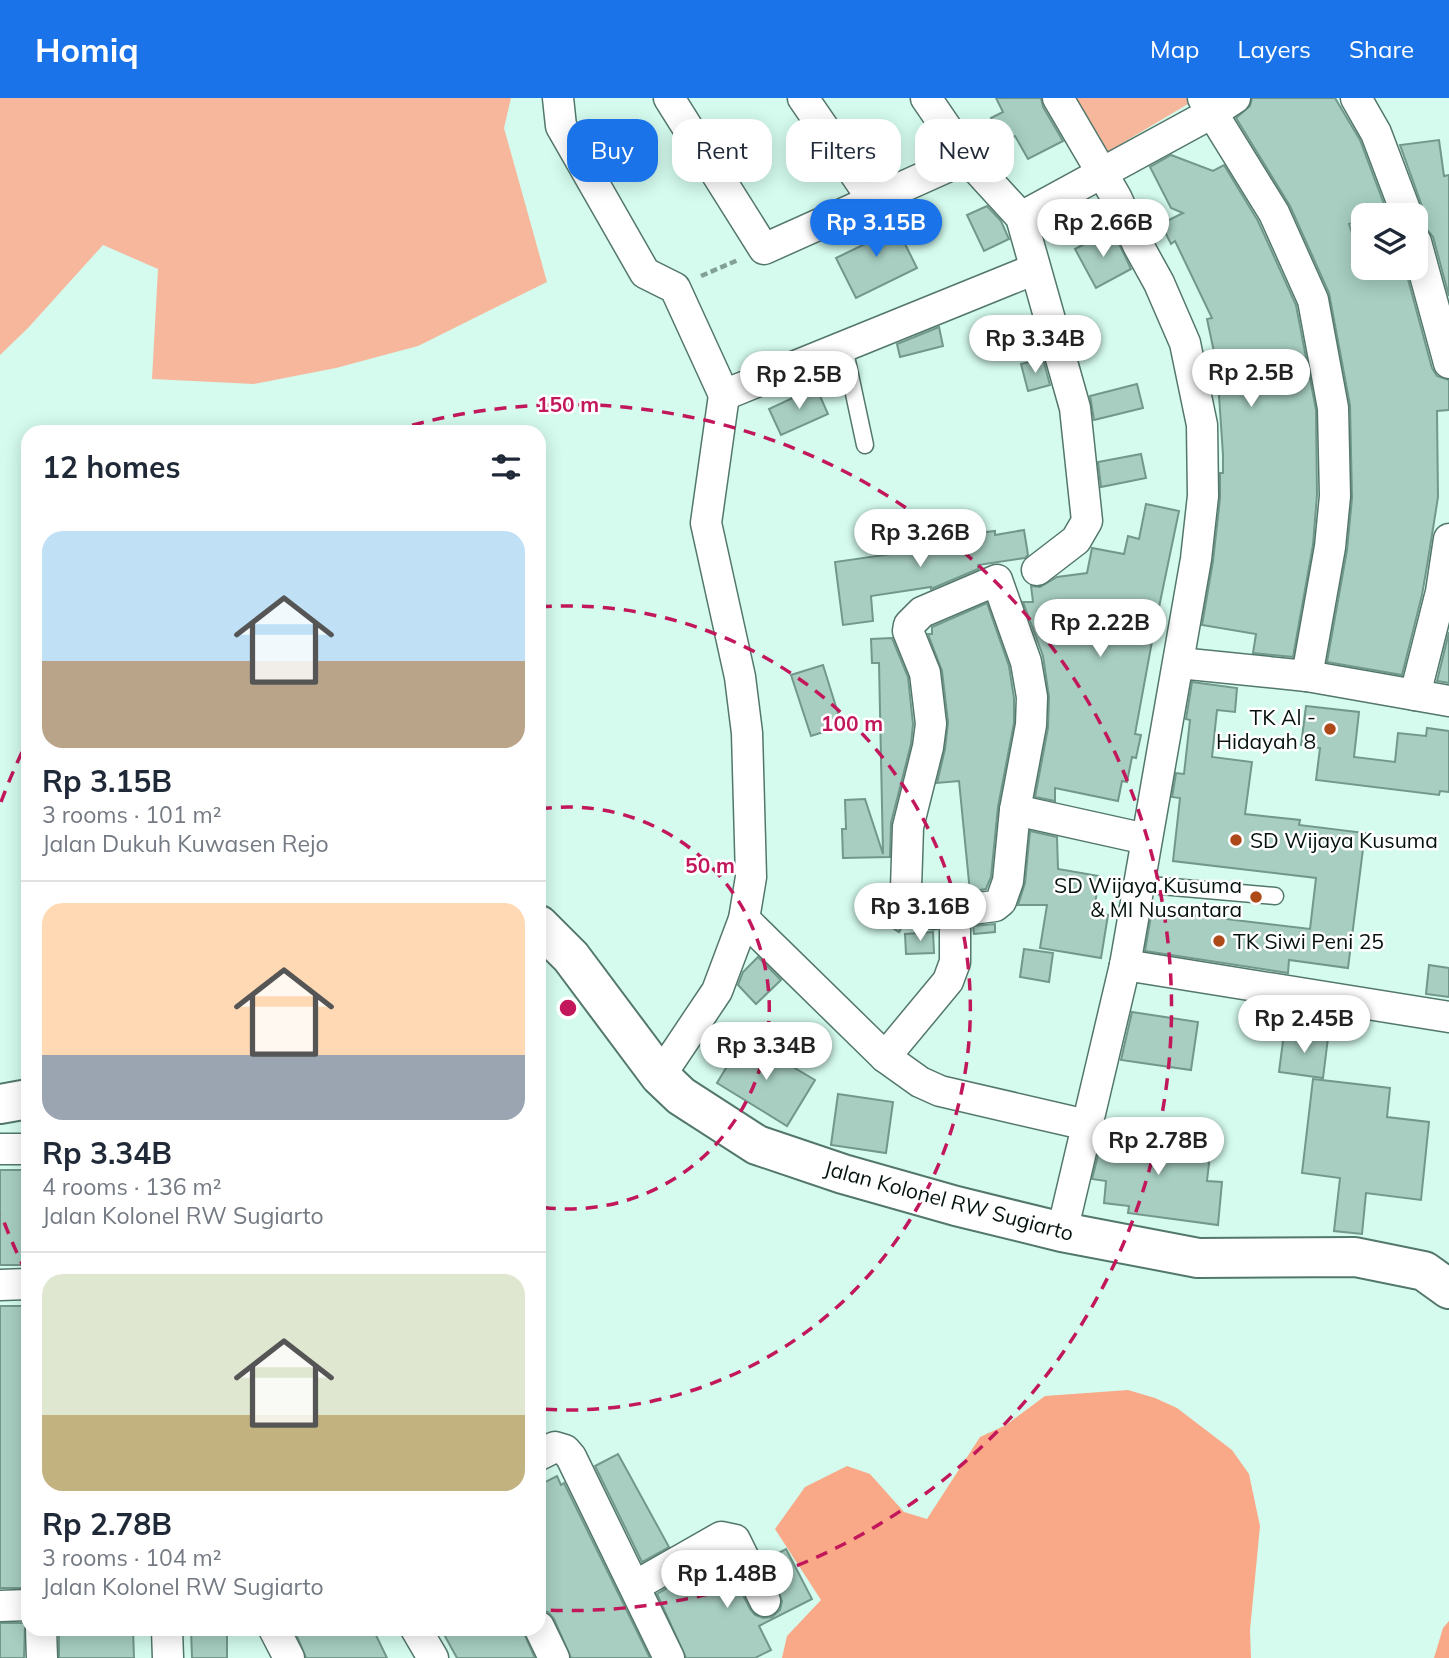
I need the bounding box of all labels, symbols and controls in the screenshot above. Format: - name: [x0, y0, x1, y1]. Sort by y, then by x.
- text: Homiq: [35, 29, 139, 70]
- text: Map: [1150, 34, 1199, 64]
- text: Layers: [1237, 34, 1311, 64]
- text: Share: [1349, 34, 1414, 64]
- chip: Buy: [567, 119, 658, 182]
- chip: Rent: [672, 119, 772, 182]
- chip: Filters: [786, 119, 901, 182]
- chip: New: [915, 119, 1014, 182]
- pin: Rp 3.15B: [804, 200, 948, 259]
- pin: Rp 2.66B: [1031, 200, 1175, 259]
- map controls: [1351, 203, 1428, 280]
- button: layers: [1351, 203, 1428, 280]
- text: Rp 3.15B: [826, 207, 926, 236]
- text: Rp 2.66B: [1053, 207, 1153, 236]
- pin: Rp 3.34B: [963, 316, 1107, 375]
- text: Rp 3.34B: [985, 323, 1085, 352]
- pin: Rp 2.5B: [1186, 350, 1316, 409]
- pin: Rp 2.5B: [734, 352, 864, 411]
- text: Rp 2.5B: [1208, 357, 1294, 386]
- text: Rp 2.5B: [756, 359, 842, 388]
- text: 150 m: [537, 391, 599, 417]
- text: 12 homes: [42, 448, 181, 486]
- icon: filters: [487, 448, 525, 486]
- pin: Rp 3.26B: [848, 510, 992, 569]
- text: Rp 3.26B: [870, 517, 970, 546]
- icon: home: [221, 577, 347, 703]
- pin: Rp 2.22B: [1028, 600, 1172, 659]
- text: Rp 2.22B: [1050, 607, 1150, 636]
- place label: TK Al - Hidayah 8: [1216, 704, 1316, 754]
- text: 100 m: [821, 710, 883, 736]
- marker: TK Al - Hidayah 8: [1322, 721, 1338, 737]
- text: Rp 3.15B: [42, 762, 172, 800]
- text: 3 rooms · 101 m²: [42, 800, 222, 829]
- place label: SD Wijaya Kusuma: [1250, 827, 1438, 853]
- text: Jalan Dukuh Kuwasen Rejo: [42, 829, 329, 858]
- marker: SD Wijaya Kusuma: [1228, 832, 1244, 848]
- text: 50 m: [685, 852, 735, 878]
- place label: SD Wijaya Kusuma & MI Nusantara: [1054, 872, 1242, 922]
- pin: Rp 3.16B: [848, 884, 992, 943]
- marker: SD Wijaya Kusuma & MI Nusantara: [1248, 889, 1264, 905]
- text: Rp 3.16B: [870, 891, 970, 920]
- place label: TK Siwi Peni 25: [1233, 928, 1384, 954]
- marker: TK Siwi Peni 25: [1211, 933, 1227, 949]
- icon: home: [221, 949, 347, 1075]
- centre of rings: [556, 996, 580, 1020]
- pin: Rp 2.45B: [1232, 996, 1376, 1055]
- text: Rp 2.45B: [1254, 1003, 1354, 1032]
- pin: Rp 3.34B: [694, 1023, 838, 1082]
- text: Rp 3.34B: [716, 1030, 816, 1059]
- pin: Rp 2.78B: [1086, 1118, 1230, 1177]
- text: Rp 2.78B: [1108, 1125, 1208, 1154]
- text: Rp 3.34B: [42, 1134, 172, 1172]
- street label: Jalan Kolonel RW Sugiarto: [821, 1154, 1077, 1246]
- text: 4 rooms · 136 m²: [42, 1172, 222, 1201]
- text: Jalan Kolonel RW Sugiarto: [42, 1201, 324, 1230]
- icon: home: [221, 1320, 347, 1446]
- text: Rp 2.78B: [42, 1505, 172, 1543]
- text: 3 rooms · 104 m²: [42, 1543, 222, 1572]
- pin: Rp 1.48B: [655, 1550, 799, 1610]
- text: Rp 1.48B: [677, 1558, 777, 1587]
- text: Jalan Kolonel RW Sugiarto: [42, 1572, 324, 1601]

